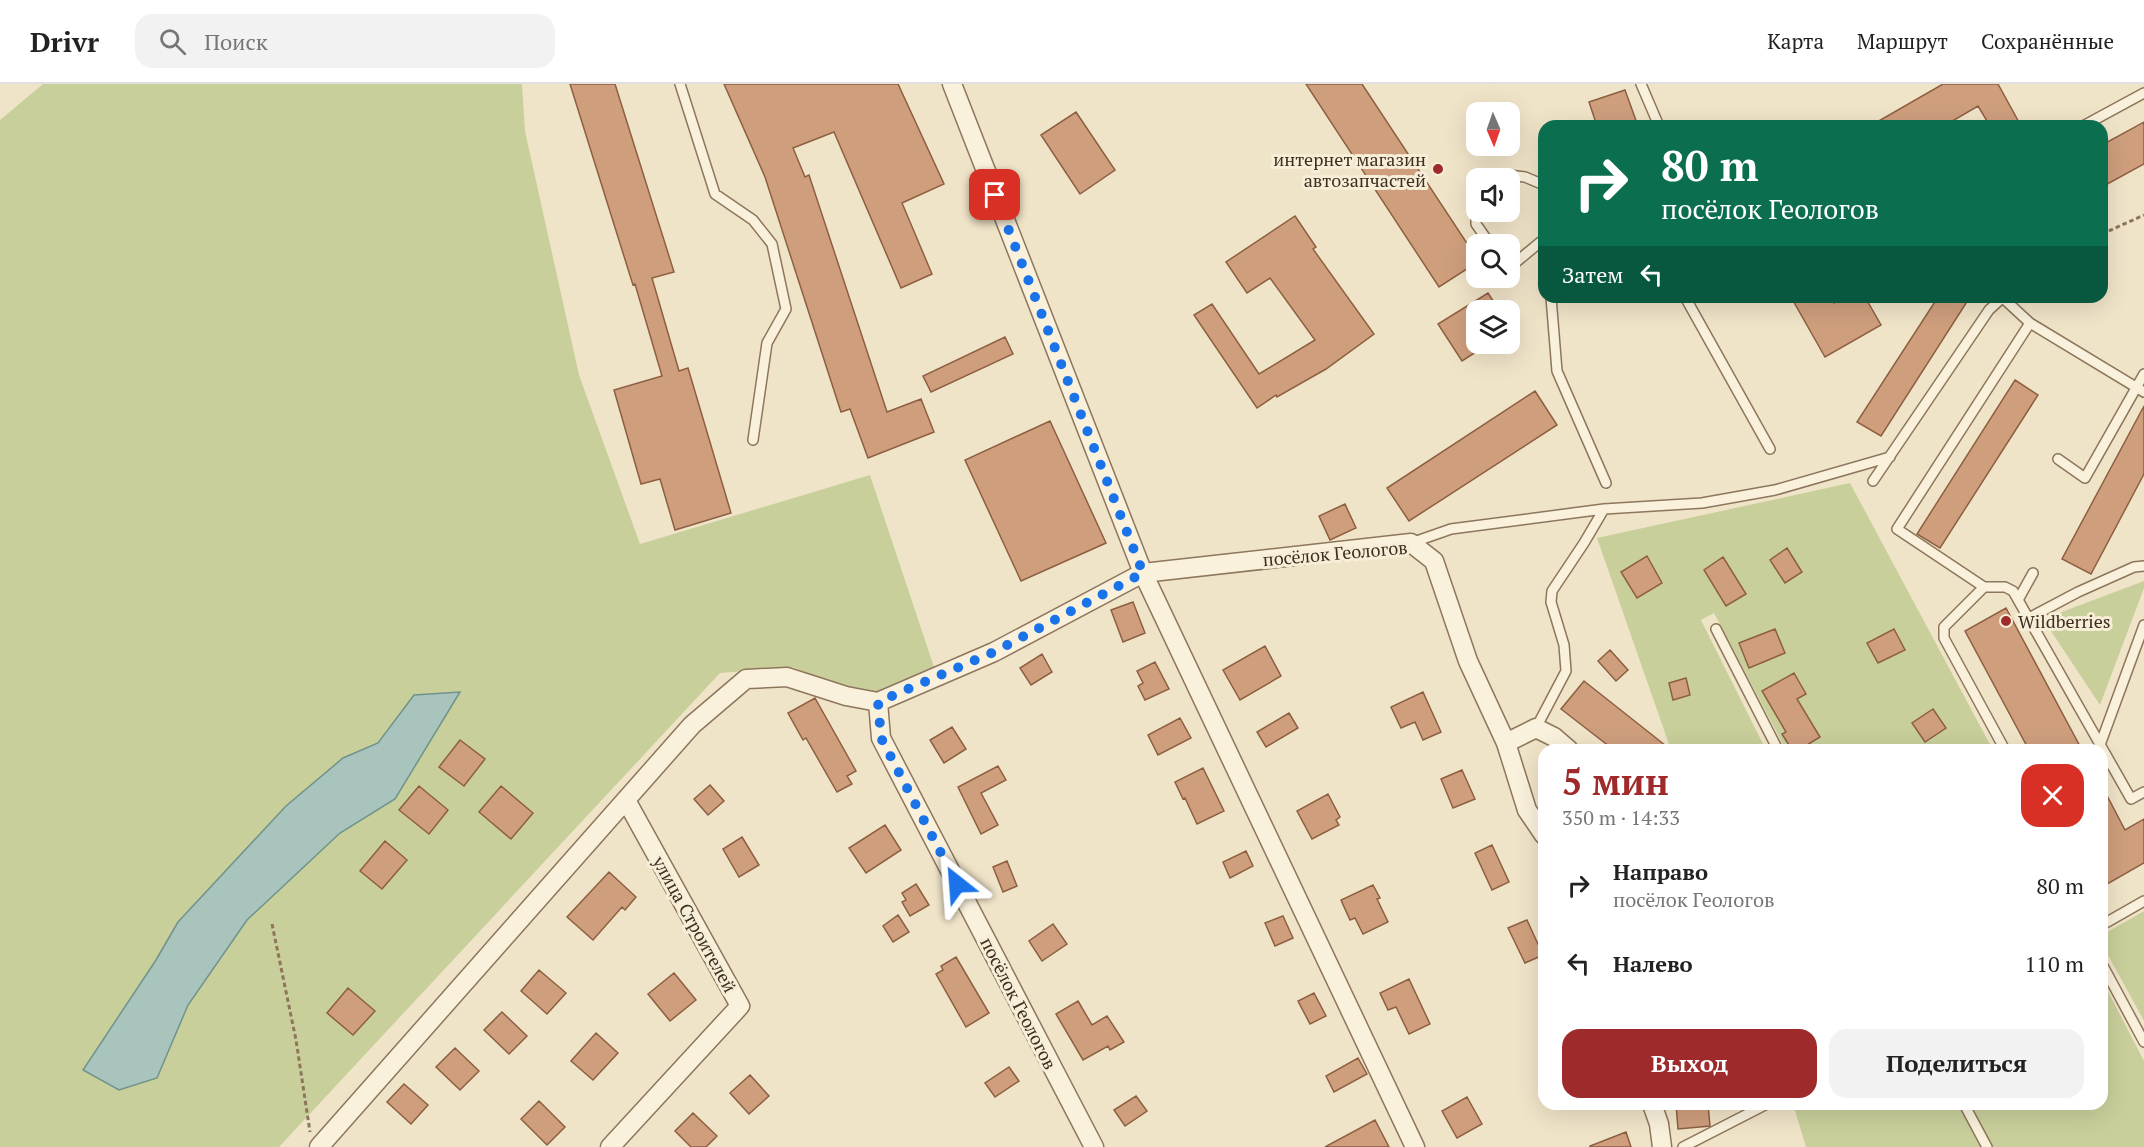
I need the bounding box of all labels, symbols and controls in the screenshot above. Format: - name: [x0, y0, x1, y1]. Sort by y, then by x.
- search box: [135, 14, 555, 68]
- text: Drivr: [30, 23, 99, 60]
- icon: search: [156, 25, 189, 58]
- text: Поиск: [204, 27, 268, 56]
- text: Карта: [1767, 27, 1824, 55]
- text: Маршрут: [1857, 27, 1948, 55]
- text: Сохранённые: [1981, 27, 2114, 55]
- north arrow: [1466, 102, 1520, 156]
- map controls: [1466, 102, 1520, 354]
- text: 80 m: [1661, 137, 1759, 193]
- icon: right: [1562, 144, 1640, 222]
- place label: интернет магазин автозапчастей: [1273, 147, 1426, 192]
- marker: интернет магазин автозапчастей: [1431, 162, 1445, 176]
- button: sound: [1466, 168, 1520, 222]
- pin: [969, 169, 1020, 220]
- icon: arrive: [978, 178, 1011, 211]
- text: посёлок Геологов: [1661, 191, 1879, 227]
- button: search: [1466, 234, 1520, 288]
- icon: left: [1635, 258, 1668, 291]
- text: Затем: [1562, 260, 1623, 289]
- button: layers: [1466, 300, 1520, 354]
- street label: посёлок Геологов: [1262, 535, 1408, 571]
- place label: Wildberries: [2018, 609, 2111, 633]
- marker: Wildberries: [1999, 614, 2013, 628]
- text: 5 мин: [1562, 758, 1669, 805]
- button: close: [2021, 764, 2084, 827]
- text: 350 m · 14:33: [1562, 804, 1680, 831]
- street label: улица Строителей: [647, 851, 742, 997]
- position arrow: [925, 852, 989, 916]
- text: Направо: [1613, 857, 1708, 886]
- icon: right: [1562, 869, 1595, 902]
- text: 80 m: [2036, 871, 2084, 900]
- text: посёлок Геологов: [1613, 886, 1775, 913]
- street label: посёлок Геологов: [975, 933, 1063, 1073]
- icon: left: [1562, 947, 1595, 980]
- text: Налево: [1613, 949, 1693, 978]
- text: 110 m: [2024, 949, 2084, 978]
- button: Выход: [1562, 1029, 1817, 1098]
- button: Поделиться: [1829, 1029, 2084, 1098]

